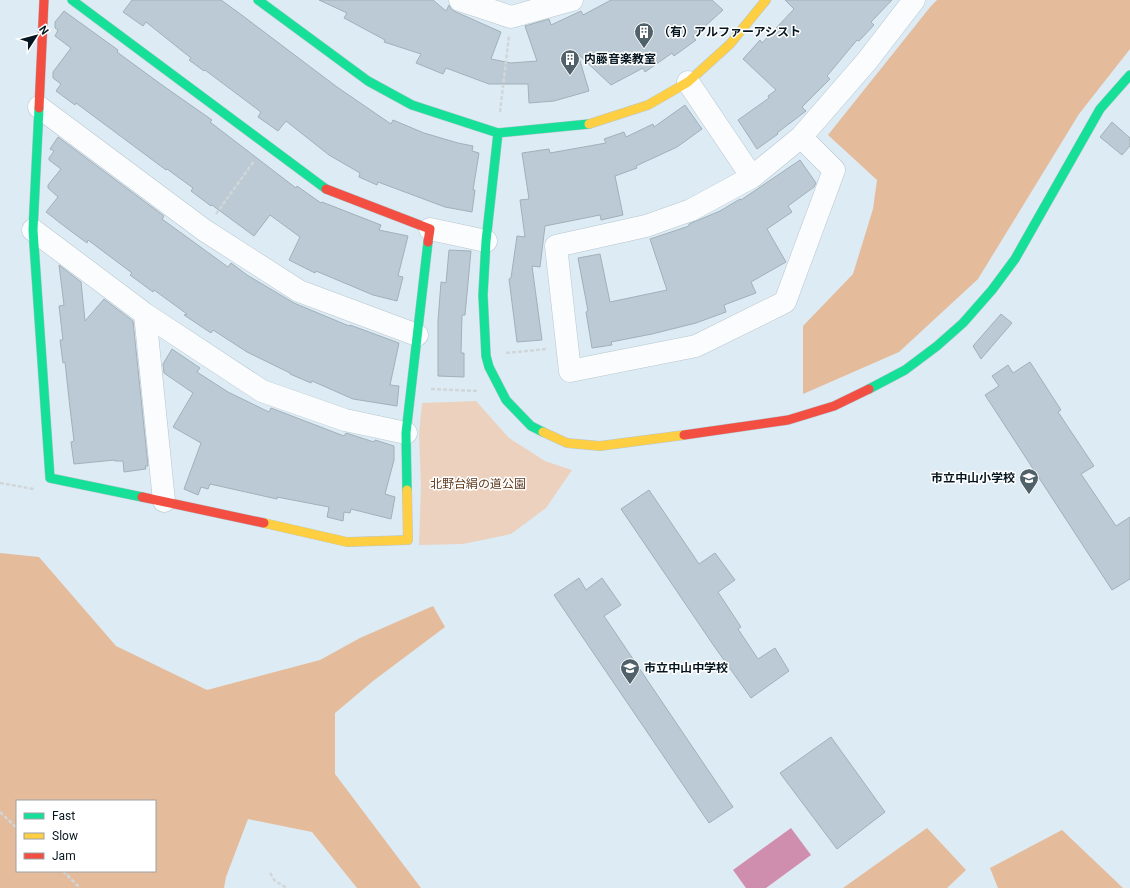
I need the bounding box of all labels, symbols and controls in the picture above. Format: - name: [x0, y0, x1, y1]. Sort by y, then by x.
- north arrow: [16, 16, 56, 56]
- building icon: （有）アルファーアシスト: [633, 21, 655, 49]
- text: N: [36, 23, 51, 38]
- place label: （有）アルファーアシスト: [658, 25, 801, 39]
- building icon: 内藤音楽教室: [559, 48, 581, 76]
- place label: 内藤音楽教室: [584, 52, 656, 66]
- school or university icon: 市立中山小学校: [1018, 467, 1040, 495]
- place label: 市立中山小学校: [931, 471, 1015, 485]
- park label: 北野台絹の道公園: [430, 477, 526, 491]
- school or university icon: 市立中山中学校: [619, 657, 641, 685]
- place label: 市立中山中学校: [644, 661, 728, 675]
- legend: [16, 800, 156, 872]
- text: Fast: [52, 809, 75, 823]
- text: Slow: [52, 829, 78, 843]
- text: Jam: [52, 849, 76, 863]

